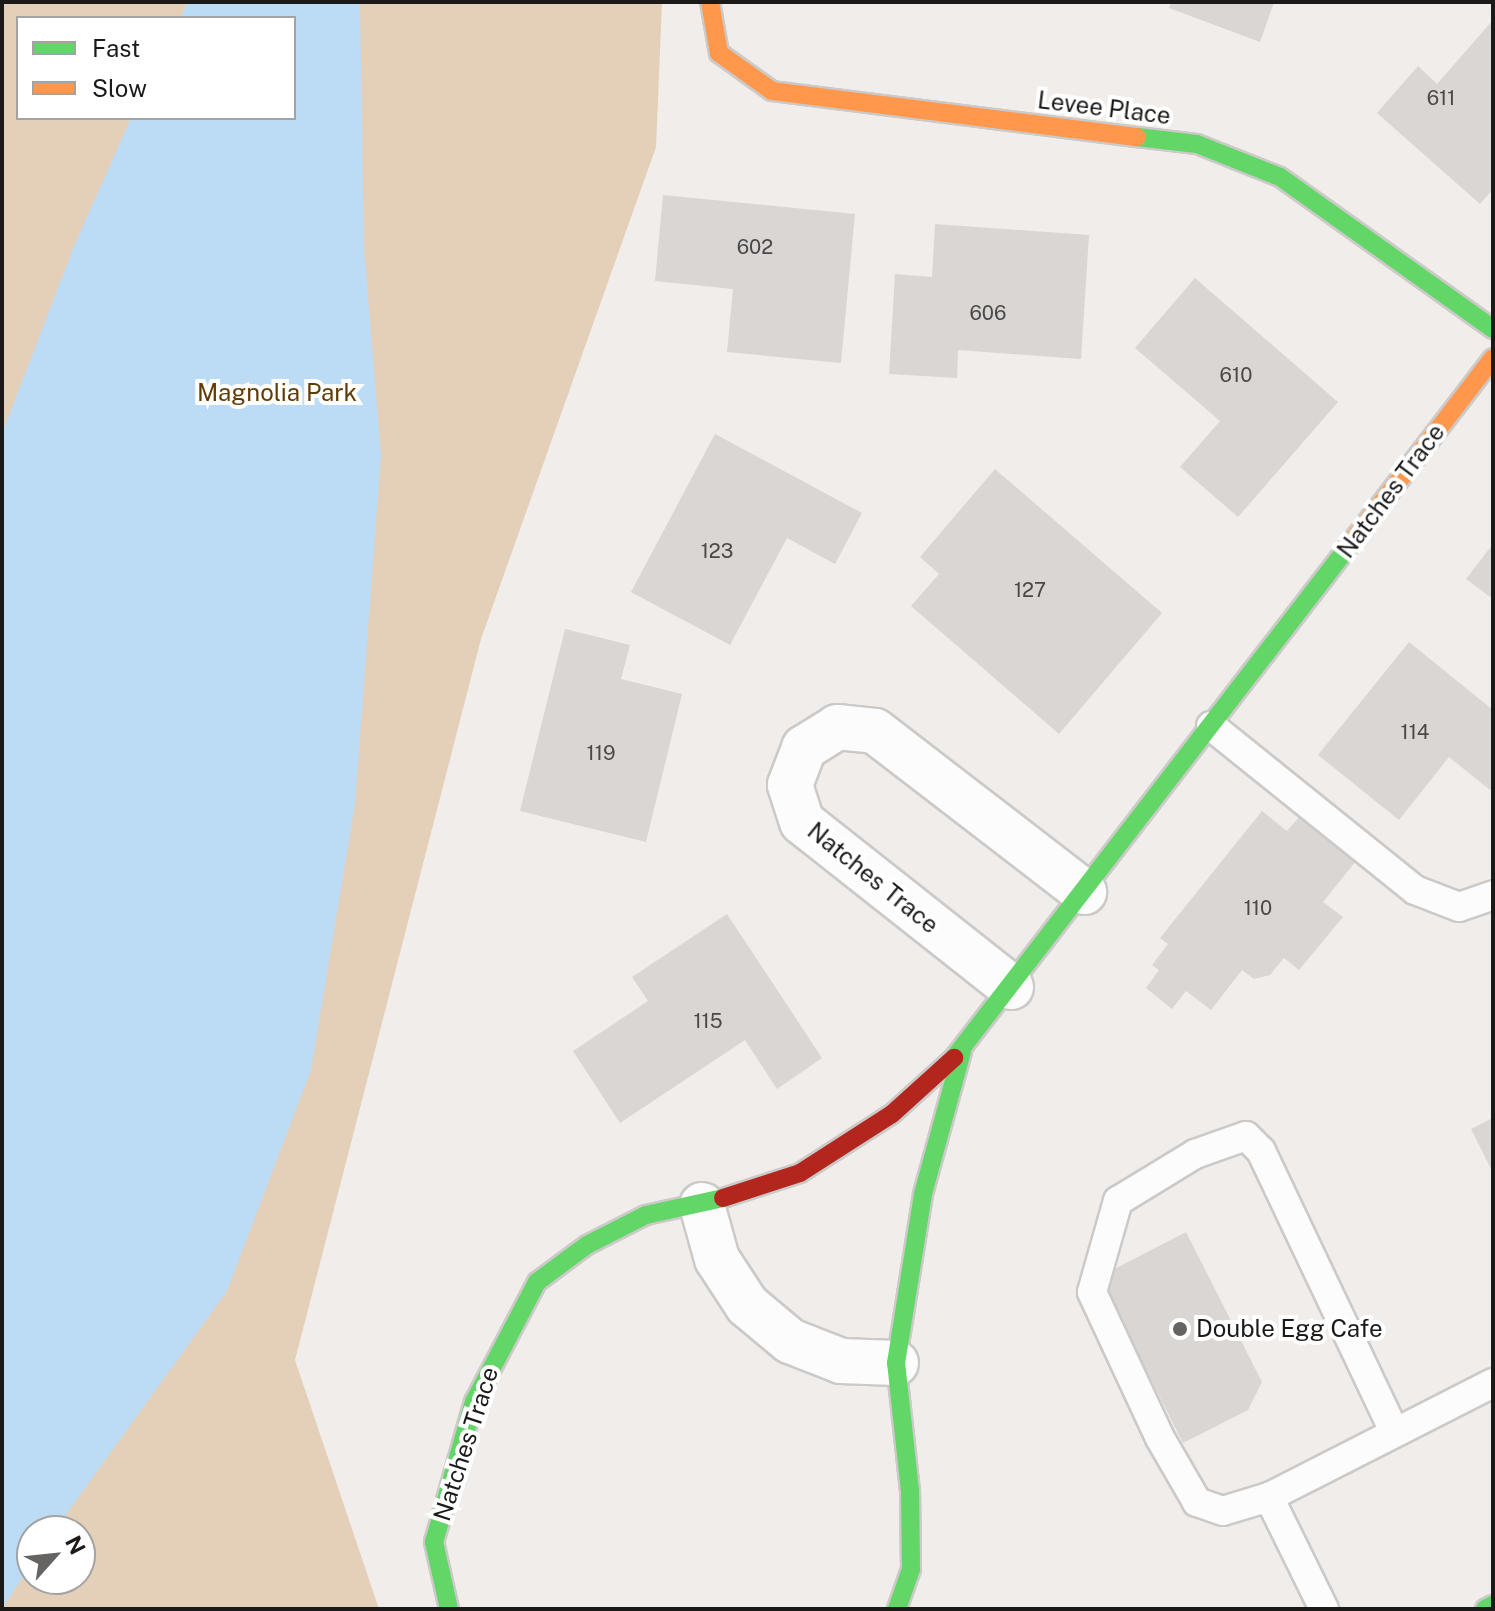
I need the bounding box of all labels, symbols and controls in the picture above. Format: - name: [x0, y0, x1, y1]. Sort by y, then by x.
- legend: [16, 16, 296, 120]
- text: Fast: [92, 34, 140, 62]
- text: Slow: [92, 74, 147, 102]
- street label: Levee Place: [1036, 86, 1172, 130]
- house number: 611: [1427, 86, 1455, 110]
- house number: 602: [737, 235, 773, 259]
- house number: 606: [970, 301, 1006, 325]
- house number: 610: [1220, 363, 1252, 387]
- park label: Magnolia Park: [197, 379, 357, 407]
- street label: Natches Trace: [1331, 418, 1451, 564]
- house number: 123: [701, 539, 733, 563]
- house number: 127: [1014, 578, 1046, 602]
- house number: 114: [1401, 720, 1429, 744]
- house number: 119: [587, 741, 615, 765]
- street label: Natches Trace: [802, 816, 944, 940]
- house number: 110: [1244, 896, 1272, 920]
- house number: 115: [693, 1009, 723, 1033]
- place label: Double Egg Cafe: [1196, 1315, 1383, 1343]
- marker: Double Egg Cafe: [1171, 1320, 1189, 1338]
- street label: Natches Trace: [428, 1363, 504, 1525]
- north arrow: [16, 1515, 96, 1595]
- text: N: [60, 1531, 91, 1559]

